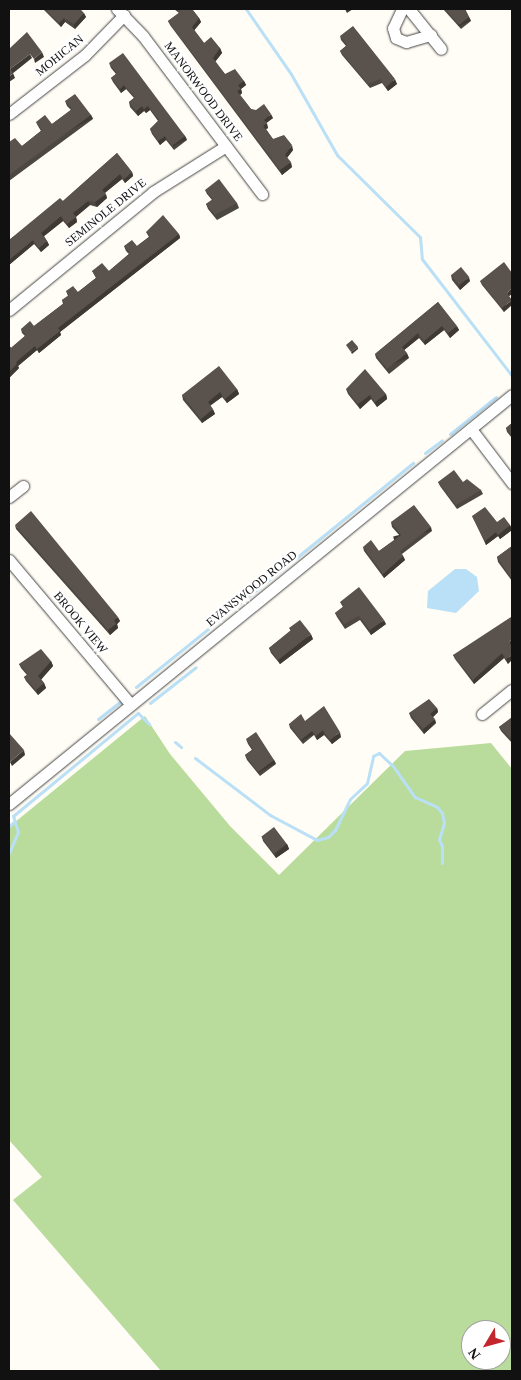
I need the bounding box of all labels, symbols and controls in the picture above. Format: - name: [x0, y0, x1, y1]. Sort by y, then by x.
- street label: MOHICAN: [33, 32, 87, 80]
- street label: MANORWOOD DRIVE: [161, 39, 245, 145]
- street label: SEMINOLE DRIVE: [62, 176, 150, 250]
- street label: EVANSWOOD ROAD: [204, 548, 300, 630]
- street label: BROOK VIEW: [50, 589, 110, 657]
- north arrow: [461, 1320, 511, 1370]
- text: N: [465, 1345, 483, 1362]

